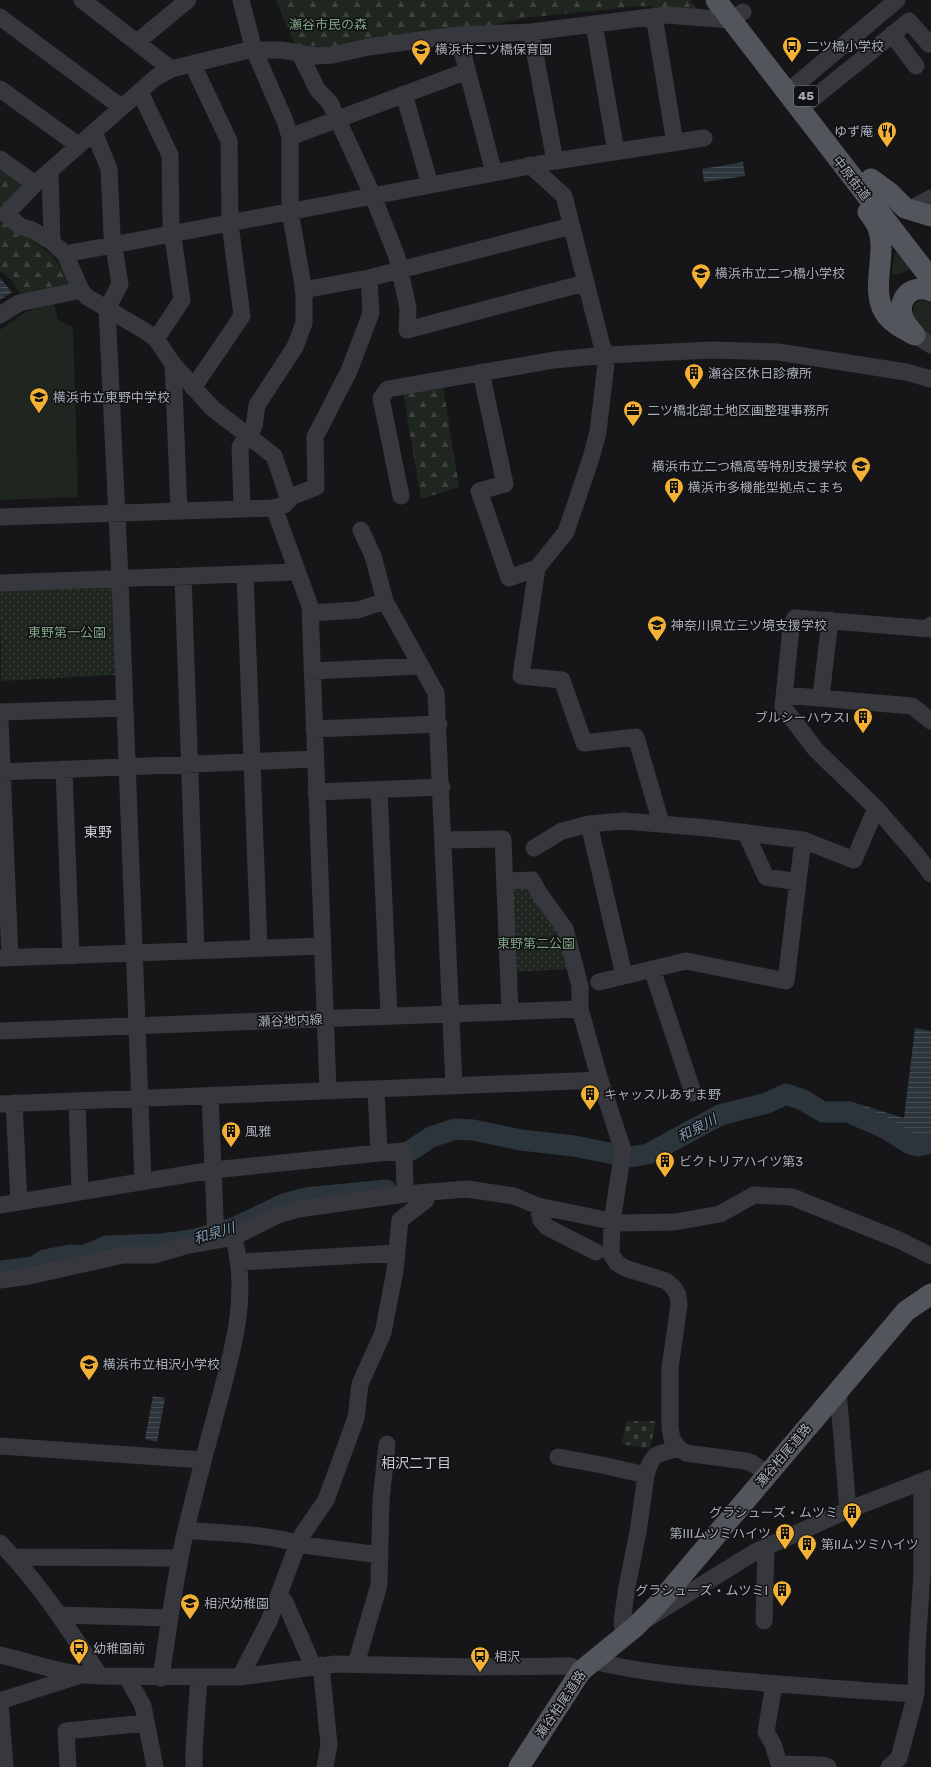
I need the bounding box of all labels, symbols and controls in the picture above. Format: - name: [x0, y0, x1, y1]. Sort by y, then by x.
- park label: 瀬谷市民の森: [289, 17, 367, 32]
- bus stop icon: 二ツ橋小学校: [781, 35, 803, 63]
- school or university icon: 横浜市二ツ橋保育園: [410, 38, 432, 66]
- place label: 二ツ橋小学校: [806, 39, 884, 54]
- place label: 横浜市二ツ橋保育園: [435, 42, 552, 57]
- road number: 45: [794, 86, 818, 106]
- restaurant icon: ゆず庵: [876, 120, 898, 148]
- place label: ゆず庵: [834, 124, 873, 139]
- street label: 中原街道: [830, 153, 874, 203]
- school or university icon: 横浜市立二つ橋小学校: [690, 262, 712, 290]
- place label: 横浜市立二つ橋小学校: [715, 266, 845, 281]
- building icon: 瀬谷区休日診療所: [683, 362, 705, 390]
- place label: 瀬谷区休日診療所: [708, 366, 812, 381]
- school or university icon: 横浜市立東野中学校: [28, 386, 50, 414]
- place label: 横浜市立東野中学校: [53, 390, 170, 405]
- office icon: 二ツ橋北部土地区画整理事務所: [622, 399, 644, 427]
- place label: 二ツ橋北部土地区画整理事務所: [647, 403, 829, 418]
- school or university icon: 横浜市立二つ橋高等特別支援学校: [850, 455, 872, 483]
- place label: 横浜市立二つ橋高等特別支援学校: [652, 459, 847, 474]
- building icon: 横浜市多機能型拠点こまち: [663, 476, 685, 504]
- place label: 横浜市多機能型拠点こまち: [688, 480, 844, 495]
- school or university icon: 神奈川県立三ツ境支援学校: [646, 614, 668, 642]
- place label: 神奈川県立三ツ境支援学校: [671, 618, 827, 633]
- park label: 東野第一公園: [28, 625, 106, 640]
- building icon: ブルシーハウスI: [852, 706, 874, 734]
- place label: ブルシーハウスI: [755, 710, 849, 725]
- district label: 東野: [84, 824, 112, 841]
- park label: 東野第二公園: [497, 936, 575, 951]
- street label: 瀬谷地内線: [257, 1012, 323, 1029]
- building icon: キャッスルあずま野: [579, 1083, 601, 1111]
- place label: キャッスルあずま野: [604, 1087, 721, 1102]
- water label: 和泉川: [675, 1110, 722, 1146]
- building icon: 風雅: [220, 1120, 242, 1148]
- place label: 風雅: [245, 1124, 271, 1139]
- building icon: ビクトリアハイツ第3: [654, 1150, 676, 1178]
- place label: ビクトリアハイツ第3: [679, 1154, 803, 1169]
- water label: 和泉川: [192, 1219, 239, 1248]
- school or university icon: 横浜市立相沢小学校: [78, 1353, 100, 1381]
- place label: 横浜市立相沢小学校: [103, 1357, 220, 1372]
- street label: 瀬谷柏尾道路: [753, 1421, 814, 1490]
- district label: 相沢二丁目: [381, 1455, 451, 1472]
- building icon: グラシューズ・ムツミ: [841, 1501, 863, 1529]
- place label: グラシューズ・ムツミ: [709, 1505, 838, 1520]
- building icon: 第IIIムツミハイツ: [774, 1522, 796, 1550]
- place label: 第IIIムツミハイツ: [670, 1526, 771, 1541]
- building icon: 第IIムツミハイツ: [796, 1533, 818, 1561]
- place label: 第IIムツミハイツ: [821, 1537, 919, 1552]
- building icon: グラシューズ・ムツミI: [771, 1579, 793, 1607]
- place label: グラシューズ・ムツミI: [635, 1583, 768, 1598]
- school or university icon: 相沢幼稚園: [179, 1592, 201, 1620]
- place label: 相沢幼稚園: [204, 1596, 269, 1611]
- bus stop icon: 幼稚園前: [68, 1637, 90, 1665]
- place label: 幼稚園前: [93, 1641, 145, 1656]
- bus stop icon: 相沢: [469, 1645, 491, 1673]
- place label: 相沢: [494, 1649, 520, 1664]
- street label: 瀬谷柏尾道路: [532, 1668, 588, 1741]

